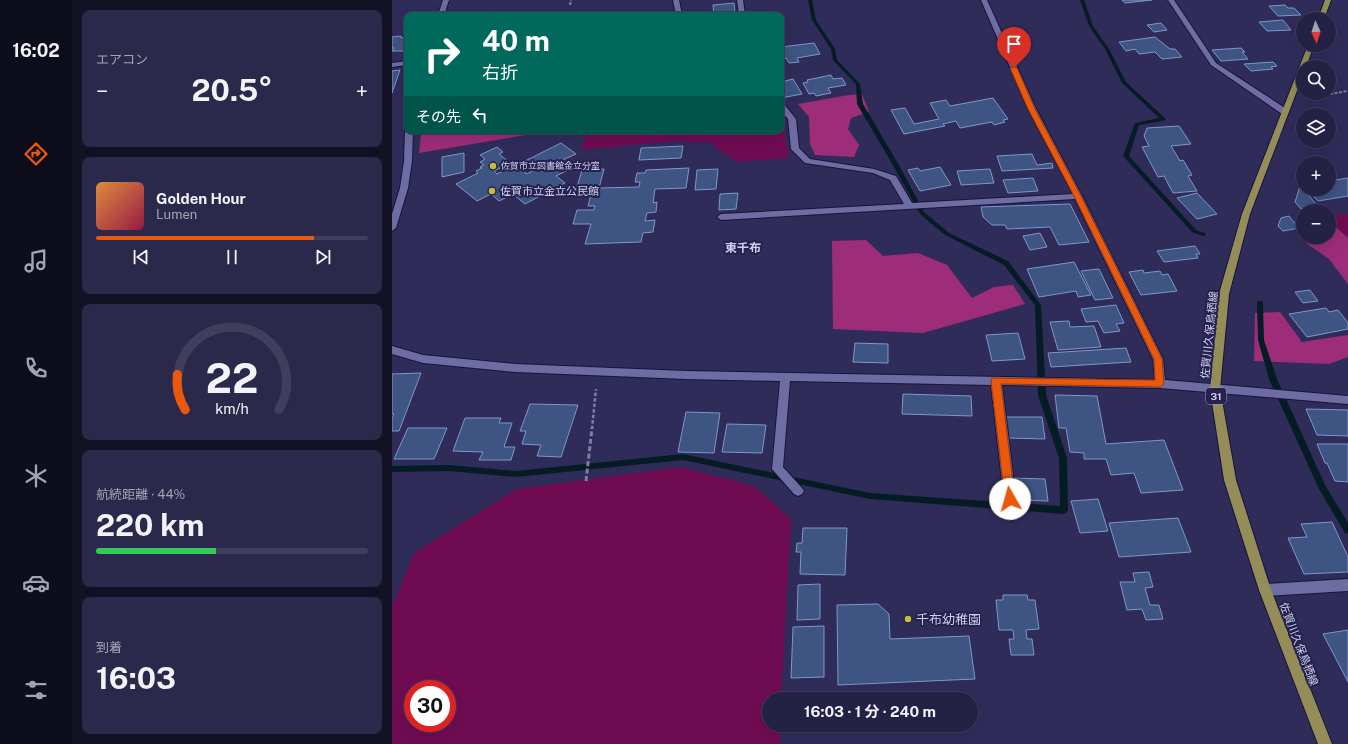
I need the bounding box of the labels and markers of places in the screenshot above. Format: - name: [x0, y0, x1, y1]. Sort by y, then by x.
- pin: [997, 27, 1031, 68]
- place label: 佐賀市立図書館金立分室: [500, 160, 600, 171]
- marker: 佐賀市立図書館金立分室: [488, 161, 498, 171]
- place label: 佐賀市立金立公民館: [500, 185, 599, 197]
- marker: 佐賀市立金立公民館: [487, 186, 497, 196]
- place label: 千布幼稚園: [916, 612, 981, 627]
- marker: 千布幼稚園: [903, 614, 913, 624]

